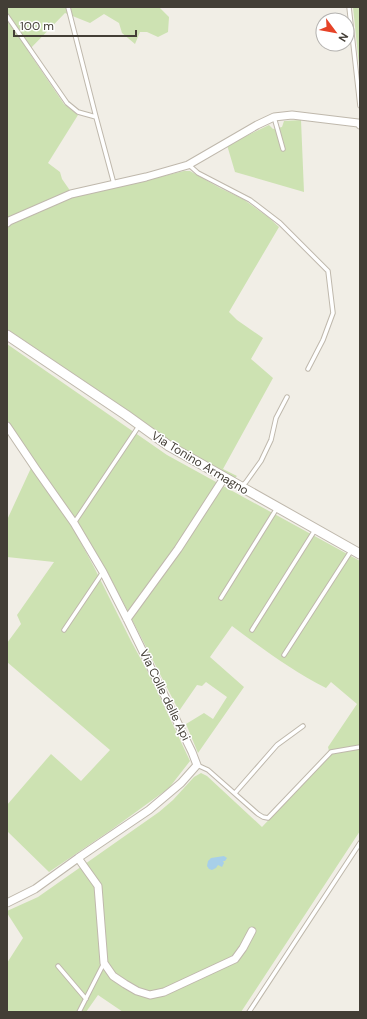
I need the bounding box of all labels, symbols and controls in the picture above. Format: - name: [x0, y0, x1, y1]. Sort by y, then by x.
- scale bar: [14, 12, 136, 38]
- north arrow: [315, 12, 355, 52]
- text: 100 m: [20, 18, 54, 34]
- text: N: [335, 30, 352, 44]
- street label: Via Tonino Armagno: [148, 428, 252, 498]
- street label: Via Colle delle Api: [136, 647, 194, 743]

